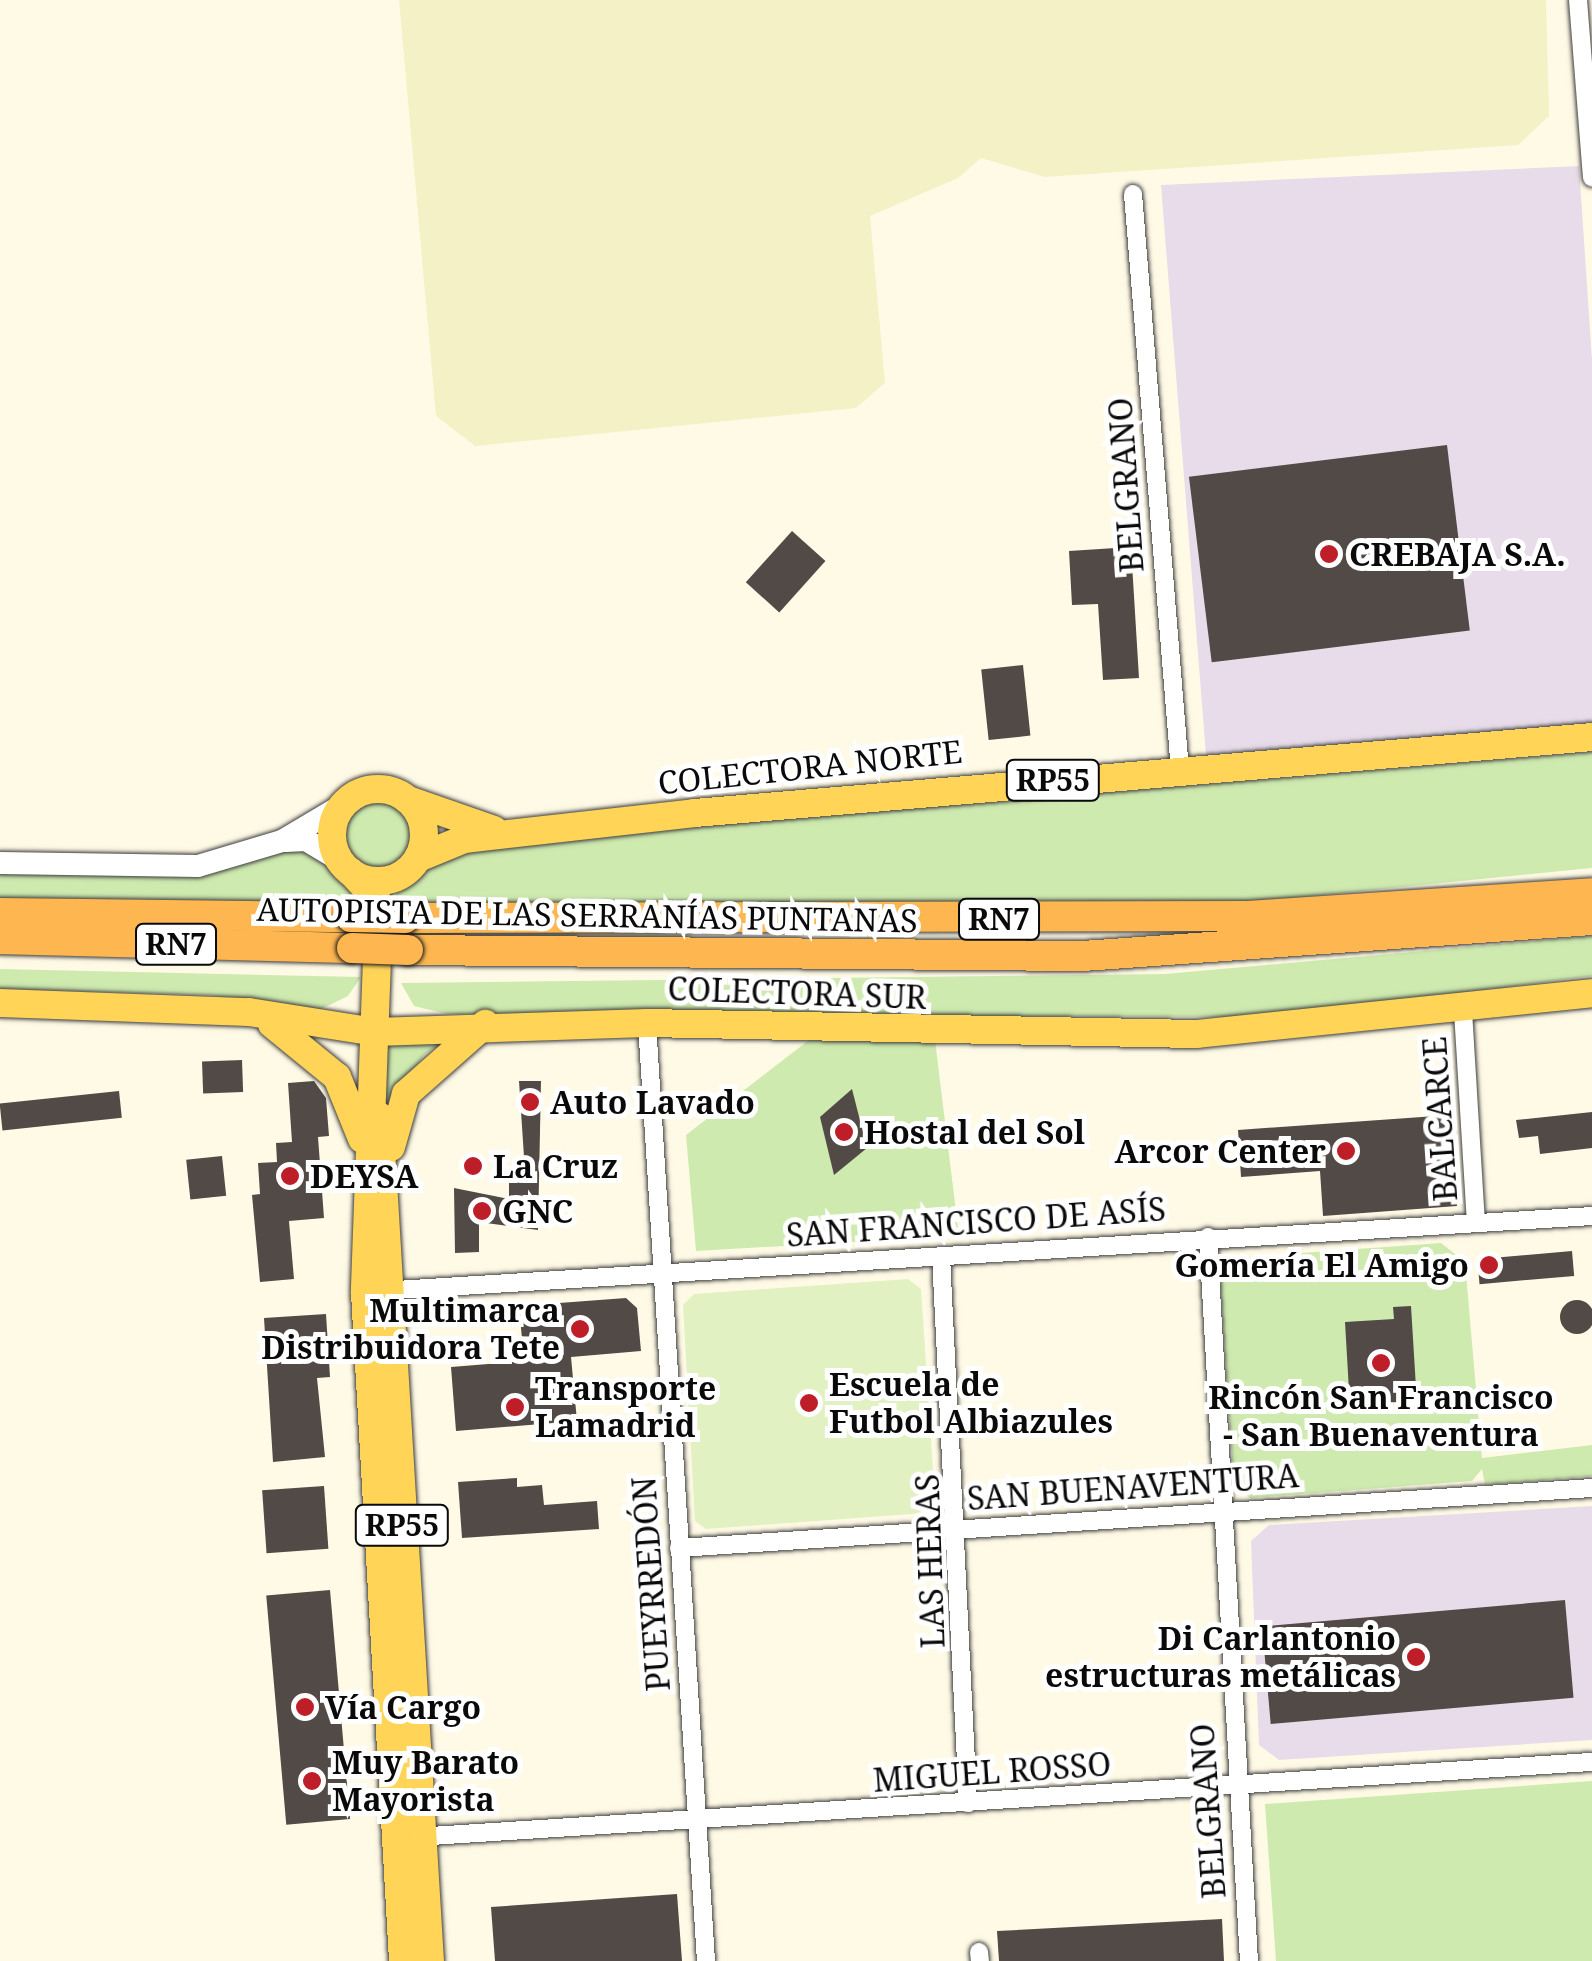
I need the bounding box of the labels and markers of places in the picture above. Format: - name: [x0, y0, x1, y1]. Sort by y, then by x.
- place label: CREBAJA S.A.: [1349, 535, 1566, 573]
- marker: CREBAJA S.A.: [1318, 543, 1340, 565]
- place label: Auto Lavado: [550, 1083, 755, 1121]
- marker: Auto Lavado: [519, 1091, 541, 1113]
- place label: Hostal del Sol: [864, 1113, 1085, 1151]
- marker: Hostal del Sol: [833, 1121, 855, 1143]
- place label: Arcor Center: [1115, 1132, 1326, 1170]
- marker: Arcor Center: [1335, 1140, 1357, 1162]
- place label: La Cruz: [493, 1147, 618, 1185]
- marker: La Cruz: [462, 1155, 484, 1177]
- place label: DEYSA: [310, 1157, 418, 1195]
- marker: DEYSA: [279, 1165, 301, 1187]
- place label: GNC: [502, 1192, 573, 1230]
- marker: GNC: [471, 1200, 493, 1222]
- place label: Gomería El Amigo: [1174, 1246, 1469, 1284]
- marker: Gomería El Amigo: [1478, 1254, 1500, 1276]
- place label: Multimarca Distribuidora Tete: [261, 1292, 560, 1367]
- marker: Multimarca Distribuidora Tete: [569, 1318, 591, 1340]
- marker: Rincón San Francisco - San Buenaventura: [1370, 1352, 1392, 1374]
- place label: Escuela de Futbol Albiazules: [829, 1366, 1113, 1441]
- place label: Transporte Lamadrid: [535, 1370, 716, 1445]
- place label: Rincón San Francisco - San Buenaventura: [1208, 1379, 1554, 1454]
- marker: Escuela de Futbol Albiazules: [798, 1392, 820, 1414]
- marker: Transporte Lamadrid: [504, 1396, 526, 1418]
- place label: Di Carlantonio estructuras metálicas: [1045, 1620, 1396, 1695]
- marker: Di Carlantonio estructuras metálicas: [1405, 1646, 1427, 1668]
- place label: Vía Cargo: [325, 1688, 481, 1726]
- marker: Vía Cargo: [294, 1696, 316, 1718]
- place label: Muy Barato Mayorista: [332, 1744, 519, 1819]
- marker: Muy Barato Mayorista: [301, 1770, 323, 1792]

